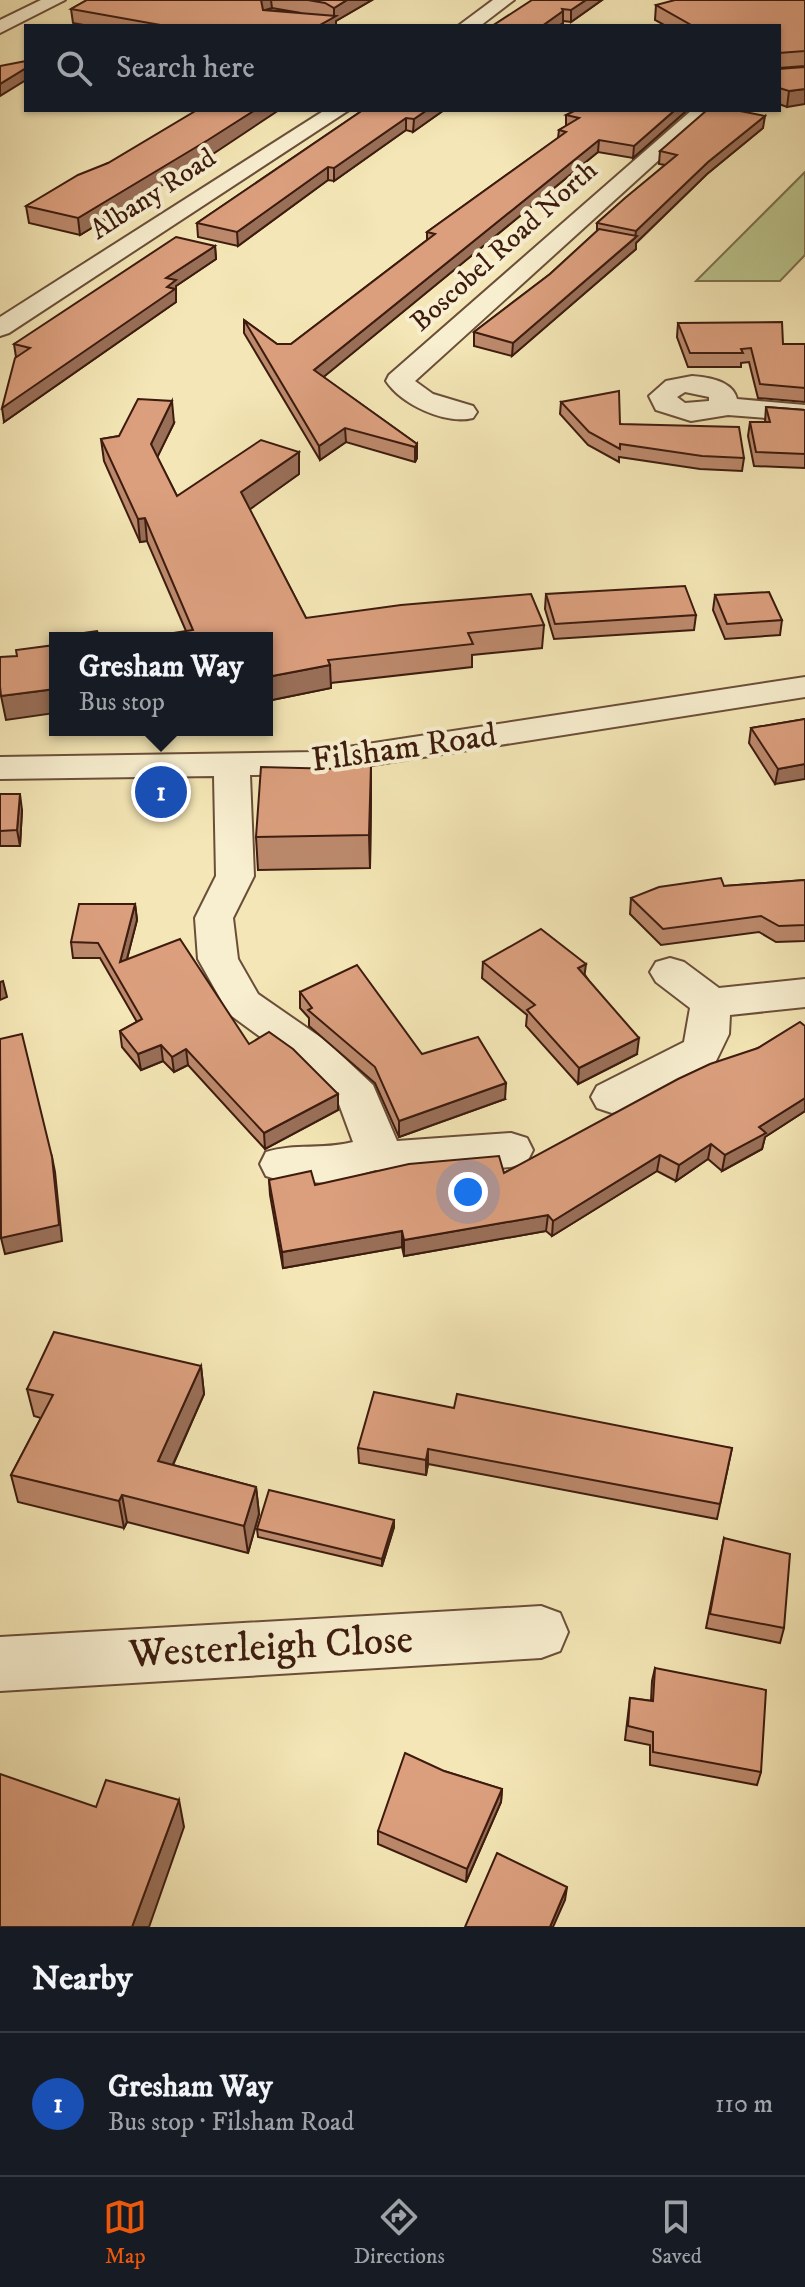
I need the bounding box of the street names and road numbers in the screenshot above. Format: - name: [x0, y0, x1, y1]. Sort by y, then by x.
- street label: Albany Road: [84, 140, 222, 248]
- street label: Boscobel Road North: [403, 153, 605, 339]
- street label: Filsham Road: [309, 714, 499, 782]
- street label: Westerleigh Close: [127, 1616, 414, 1680]

